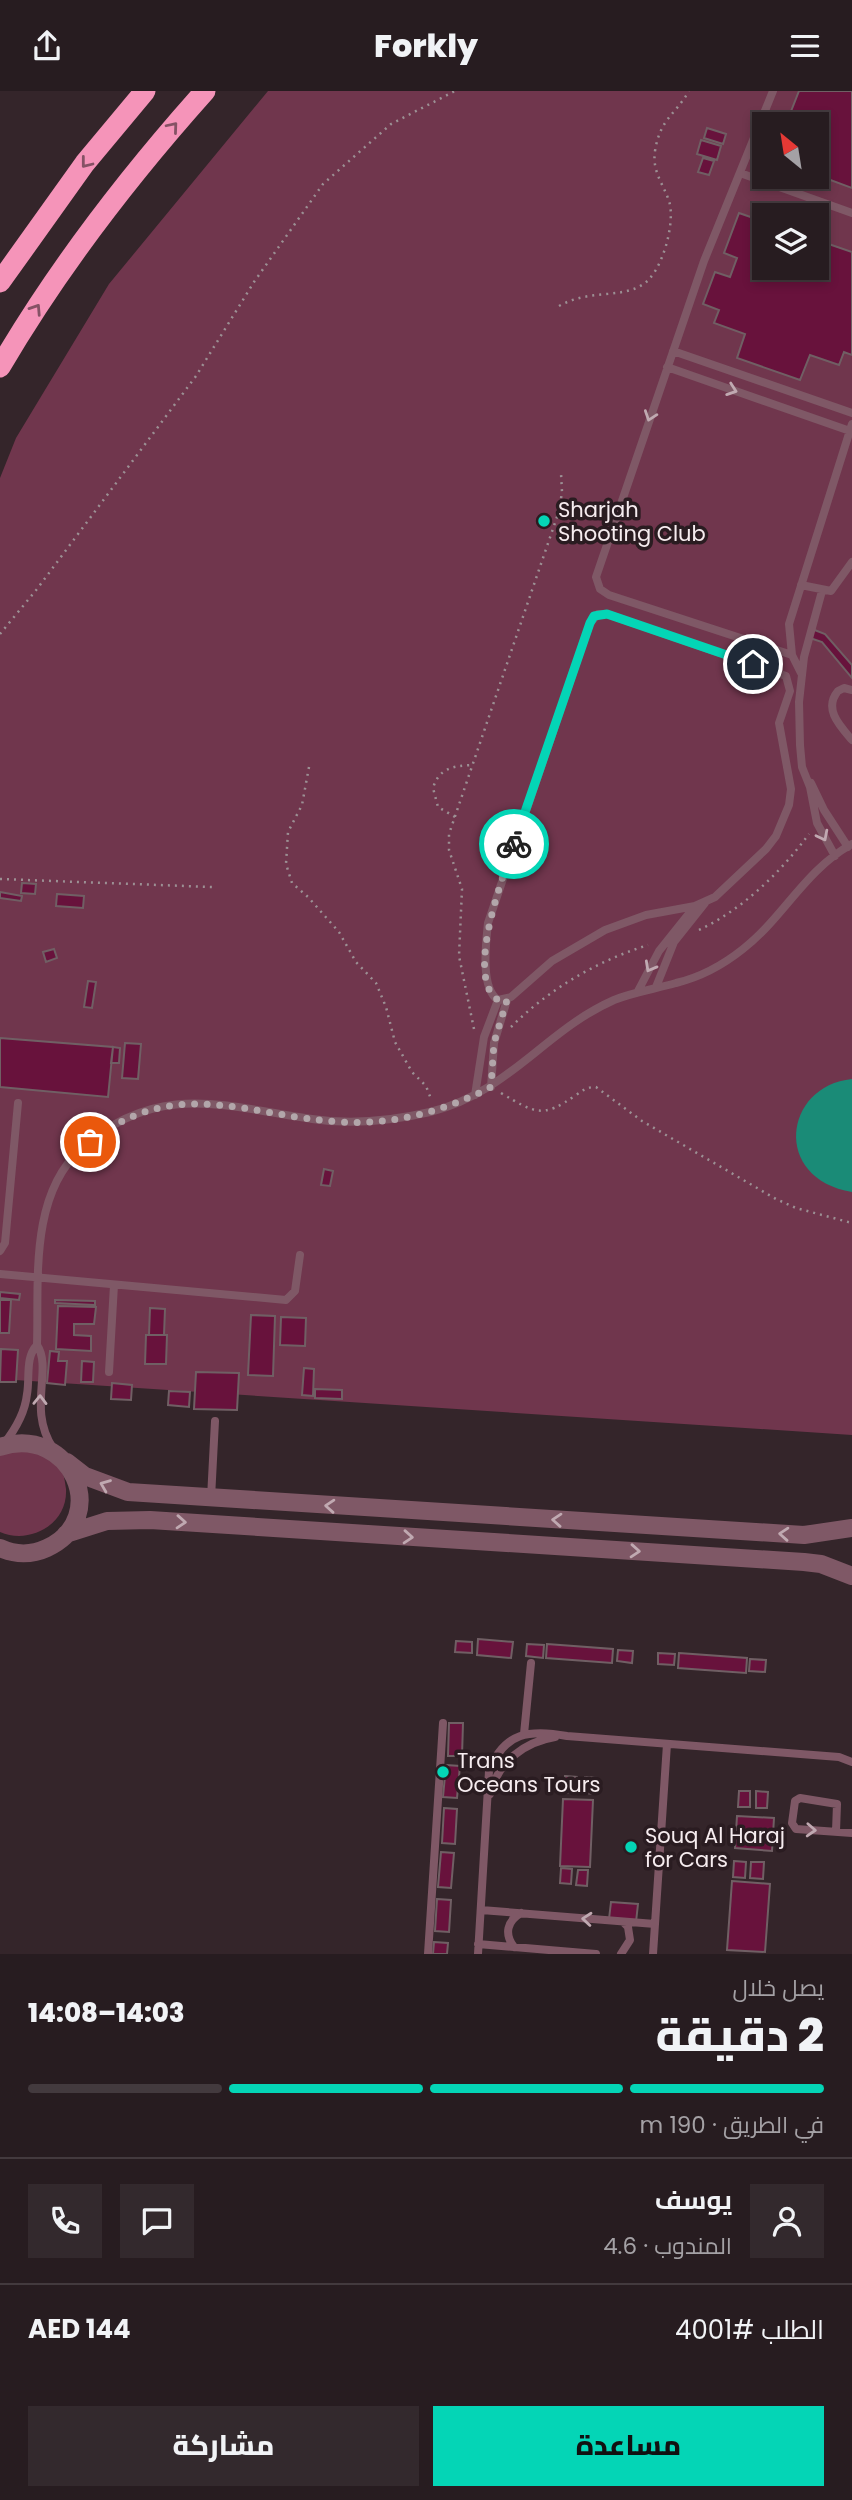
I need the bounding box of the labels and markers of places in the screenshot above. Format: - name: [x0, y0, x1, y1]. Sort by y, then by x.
- place label: Sharjah Shooting Club: [558, 495, 706, 548]
- marker: Sharjah Shooting Club: [536, 513, 552, 529]
- pin: [723, 634, 783, 694]
- pin: [60, 1112, 120, 1172]
- place label: Trans Oceans Tours: [457, 1746, 601, 1799]
- marker: Trans Oceans Tours: [435, 1764, 451, 1780]
- place label: Souq Al Haraj for Cars: [645, 1821, 785, 1874]
- marker: Souq Al Haraj for Cars: [623, 1839, 639, 1855]

